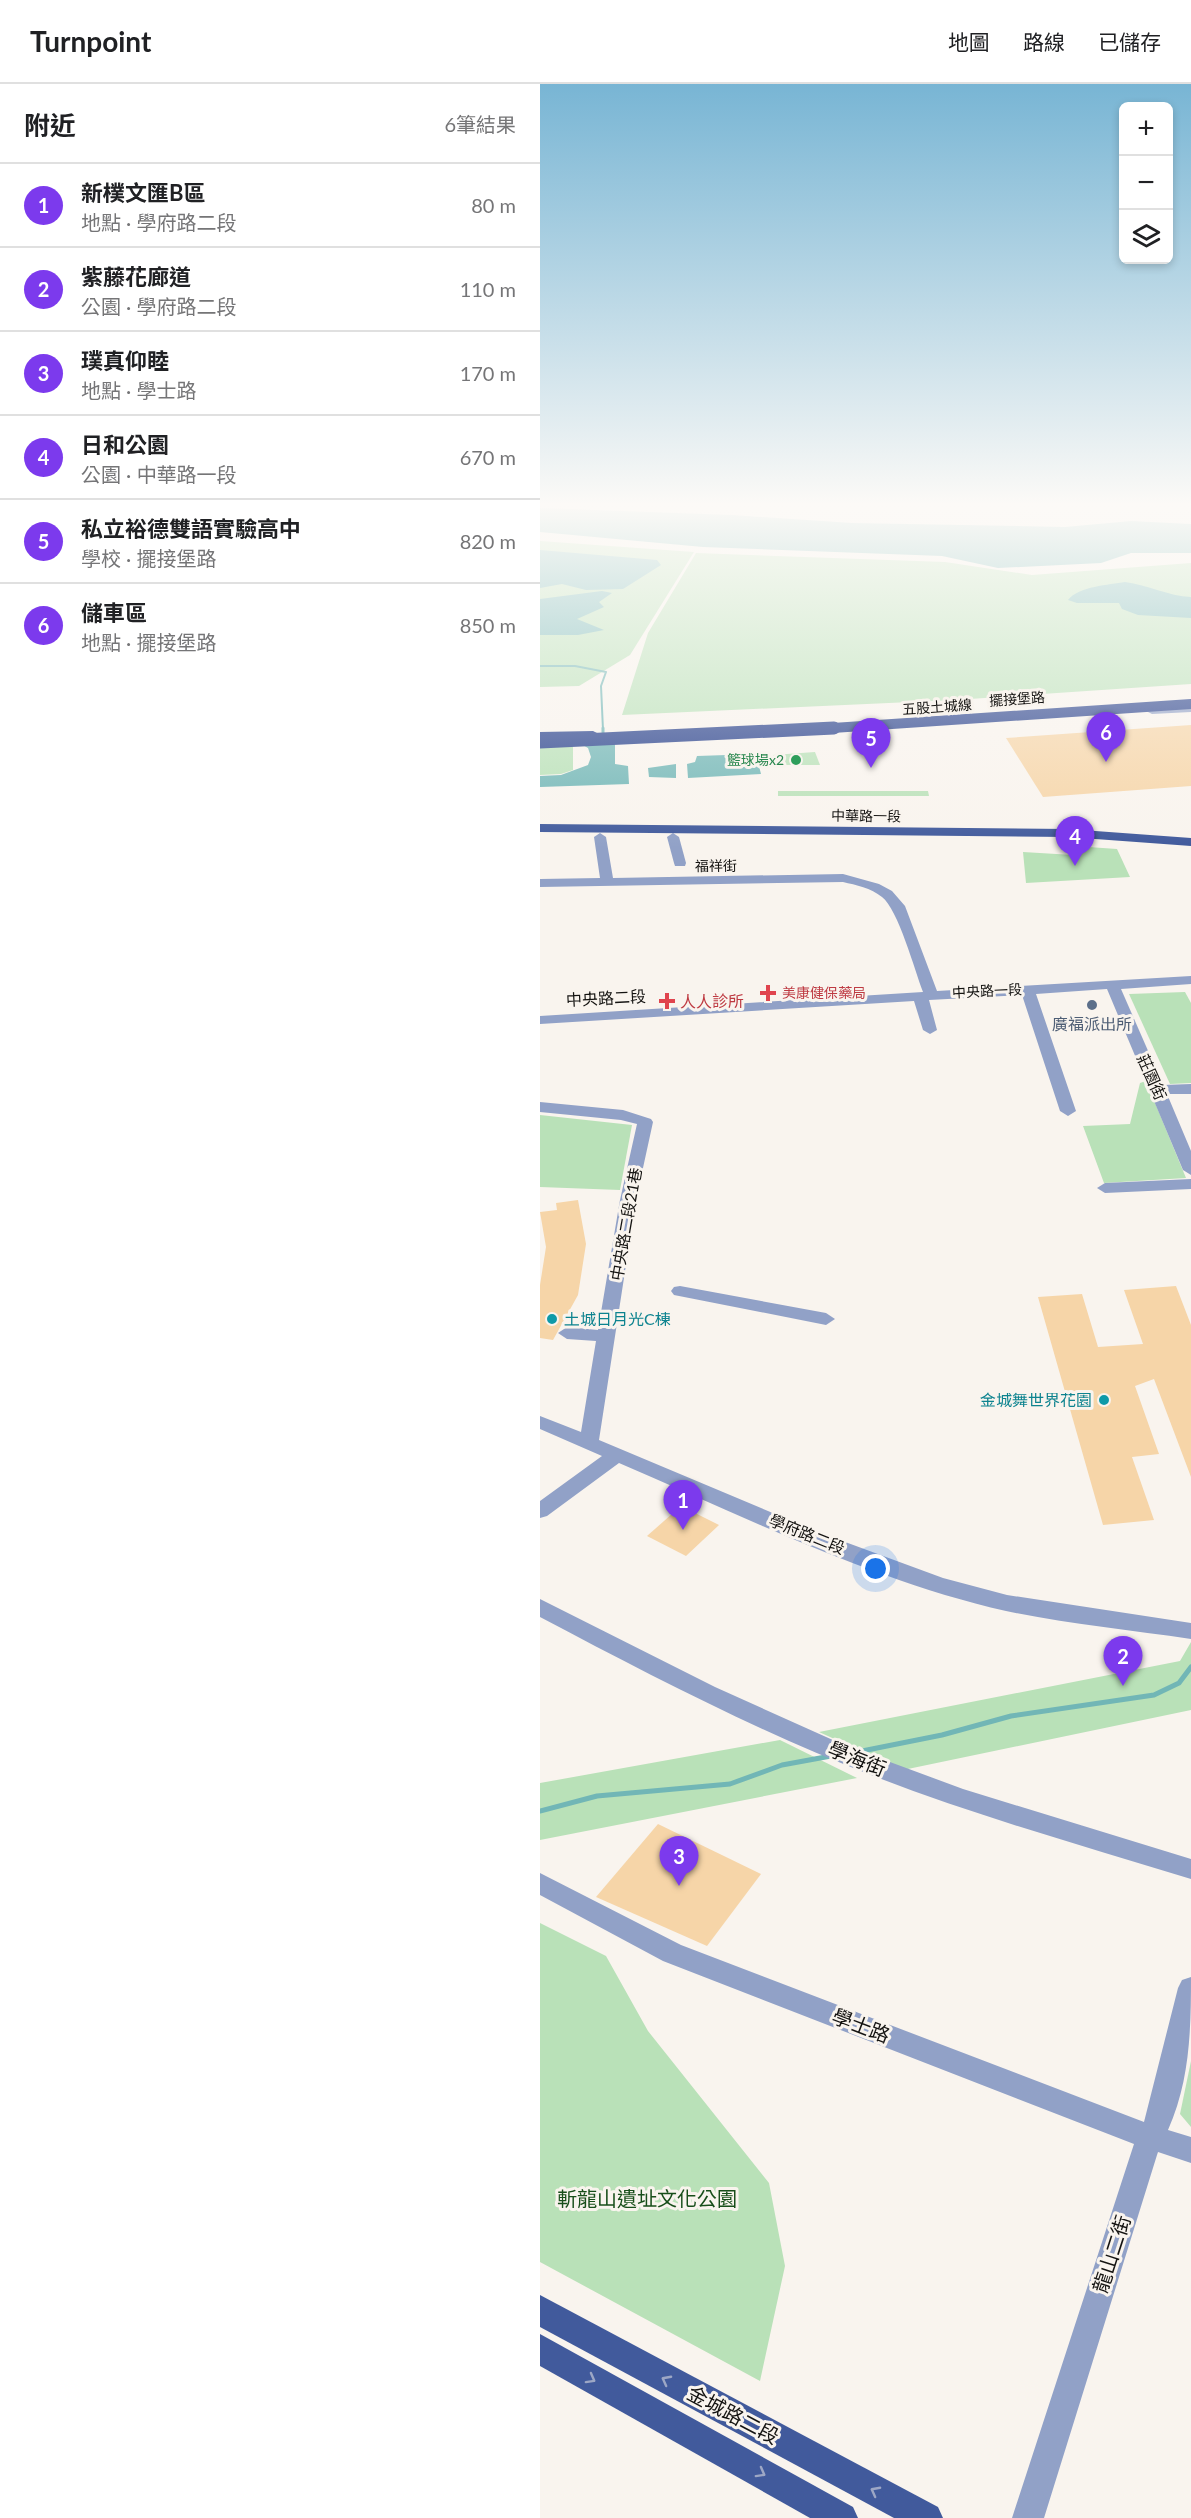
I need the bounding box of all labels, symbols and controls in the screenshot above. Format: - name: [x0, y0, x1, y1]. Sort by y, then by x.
- text: Turnpoint: [30, 24, 151, 58]
- text: 地圖: [948, 29, 990, 54]
- text: 路線: [1023, 29, 1065, 54]
- text: 已儲存: [1098, 29, 1161, 54]
- map controls: [1119, 102, 1173, 264]
- button: +: [1119, 102, 1173, 156]
- text: 附近: [24, 109, 76, 141]
- text: 6筆結果: [444, 112, 516, 136]
- button: −: [1119, 156, 1173, 210]
- text: 新樸文匯B區: [81, 179, 206, 206]
- text: 1: [38, 193, 49, 217]
- text: 80 m: [471, 193, 516, 217]
- text: 地點 · 學府路二段: [81, 210, 236, 234]
- button: layers: [1119, 210, 1173, 264]
- text: 紫藤花廊道: [81, 263, 191, 290]
- text: 2: [38, 277, 49, 301]
- text: 110 m: [460, 277, 516, 301]
- text: 公園 · 學府路二段: [81, 294, 236, 318]
- text: 璞真仰睦: [81, 347, 169, 374]
- text: 3: [38, 361, 49, 385]
- text: 170 m: [460, 361, 516, 385]
- text: 地點 · 學士路: [81, 378, 196, 402]
- text: 日和公園: [81, 431, 169, 458]
- text: 4: [38, 445, 49, 469]
- text: 670 m: [460, 445, 516, 469]
- text: 公園 · 中華路一段: [81, 462, 236, 486]
- text: 私立裕德雙語實驗高中: [81, 515, 301, 542]
- text: 5: [38, 529, 49, 553]
- text: 820 m: [460, 529, 516, 553]
- text: 學校 · 擺接堡路: [81, 546, 216, 570]
- text: 儲車區: [81, 599, 147, 626]
- text: 6: [38, 613, 49, 637]
- text: 850 m: [460, 613, 516, 637]
- text: 地點 · 擺接堡路: [81, 630, 216, 654]
- street label: 擺接堡路: [988, 688, 1045, 709]
- street label: 五股土城線: [901, 696, 972, 717]
- pin: 6: [1086, 712, 1126, 762]
- pin: 5: [852, 718, 890, 768]
- place label: 籃球場x2: [727, 751, 784, 768]
- marker: 籃球場x2: [789, 753, 803, 767]
- street label: 中華路一段: [831, 806, 901, 825]
- pin: 4: [1056, 816, 1094, 866]
- street label: 福祥街: [695, 857, 737, 874]
- street label: 中央路一段: [952, 980, 1022, 1001]
- marker: 美康健保藥局: [759, 984, 777, 1002]
- place label: 美康健保藥局: [782, 984, 866, 1001]
- street label: 中央路二段: [566, 986, 646, 1009]
- place label: 人人診所: [680, 991, 744, 1010]
- marker: 人人診所: [658, 992, 676, 1010]
- marker: 廣福派出所: [1085, 998, 1099, 1012]
- place label: 廣福派出所: [1052, 1014, 1132, 1033]
- street label: 莊園街: [1134, 1051, 1171, 1103]
- street label: 中央路二段21巷: [606, 1166, 645, 1282]
- place label: 土城日月光C棟: [564, 1309, 671, 1328]
- marker: 土城日月光C棟: [545, 1312, 559, 1326]
- place label: 金城舞世界花園: [980, 1390, 1092, 1409]
- marker: 金城舞世界花園: [1097, 1393, 1111, 1407]
- pin: 1: [664, 1480, 702, 1530]
- street label: 學府路二段: [767, 1510, 848, 1557]
- your location: [861, 1554, 890, 1583]
- pin: 2: [1104, 1636, 1142, 1686]
- street label: 學海街: [825, 1736, 890, 1780]
- pin: 3: [660, 1836, 698, 1886]
- street label: 學士路: [829, 2003, 894, 2047]
- park label: 斬龍山遺址文化公園: [557, 2186, 737, 2210]
- street label: 龍山二街: [1087, 2212, 1135, 2295]
- one-way arrow: [584, 2372, 595, 2383]
- one-way arrow: [661, 2376, 672, 2387]
- street label: 金城路二段: [684, 2380, 783, 2448]
- one-way arrow: [755, 2466, 765, 2478]
- one-way arrow: [871, 2487, 881, 2498]

